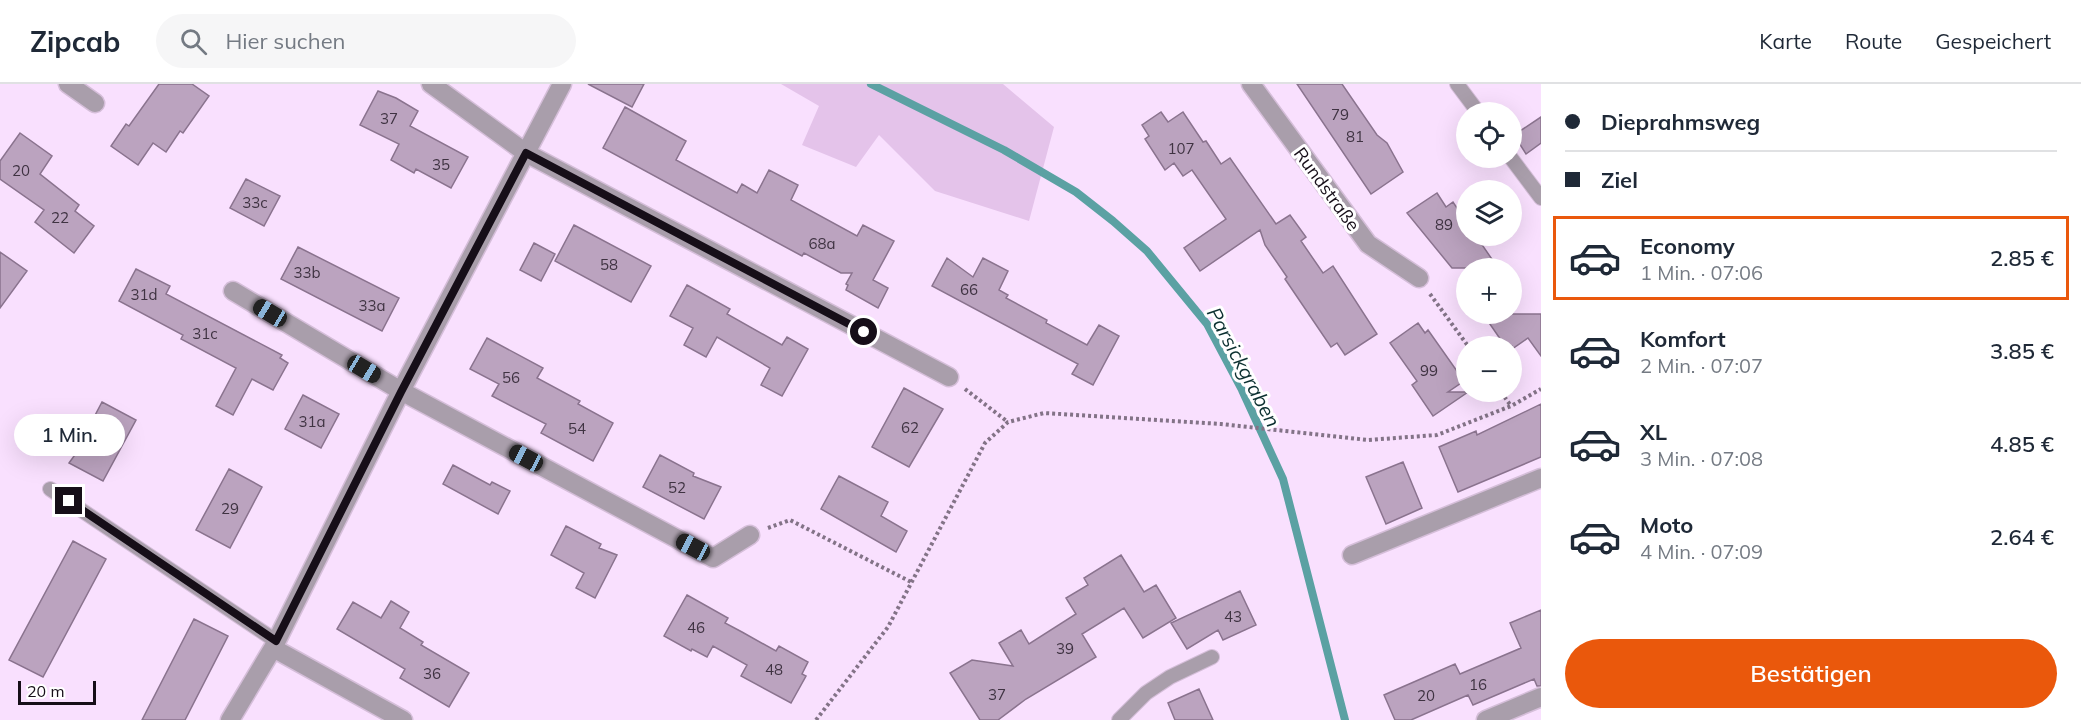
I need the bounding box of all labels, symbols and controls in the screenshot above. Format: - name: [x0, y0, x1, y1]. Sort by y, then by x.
- search box: [156, 14, 576, 68]
- text: Zipcab: [30, 24, 120, 59]
- icon: search: [177, 25, 210, 58]
- text: Hier suchen: [225, 27, 346, 55]
- text: Karte: [1759, 28, 1812, 54]
- text: Route: [1845, 28, 1902, 54]
- text: Gespeichert: [1935, 28, 2051, 54]
- map controls: [1456, 102, 1522, 402]
- button: locate: [1456, 102, 1522, 168]
- house number: 79: [1331, 105, 1349, 124]
- text: Dieprahmsweg: [1601, 108, 1760, 136]
- house number: 37: [380, 109, 398, 128]
- house number: 81: [1346, 127, 1364, 146]
- house number: 107: [1167, 139, 1195, 158]
- street label: Rundstraße: [1289, 143, 1365, 235]
- house number: 35: [432, 155, 450, 174]
- house number: 20: [12, 161, 30, 180]
- text: Ziel: [1601, 166, 1638, 194]
- button: layers: [1456, 180, 1522, 246]
- house number: 33c: [242, 193, 268, 212]
- house number: 22: [51, 208, 69, 227]
- house number: 89: [1435, 215, 1453, 234]
- icon: car: [1568, 231, 1622, 285]
- text: Economy: [1640, 232, 1735, 260]
- house number: 68a: [808, 234, 836, 253]
- text: 2.85 €: [1990, 244, 2054, 272]
- house number: 58: [600, 255, 618, 274]
- button: +: [1456, 258, 1522, 324]
- text: 1 Min. · 07:06: [1640, 260, 1763, 285]
- house number: 33b: [293, 263, 321, 282]
- house number: 66: [960, 280, 978, 299]
- house number: 31d: [130, 285, 158, 304]
- car: [250, 296, 290, 330]
- house number: 33a: [358, 296, 386, 315]
- water label: Parsickgraben: [1202, 303, 1286, 431]
- route start: [850, 318, 877, 345]
- house number: 31c: [192, 324, 218, 343]
- icon: car: [1568, 324, 1622, 378]
- text: Komfort: [1640, 325, 1726, 353]
- button: −: [1456, 336, 1522, 402]
- text: 3.85 €: [1990, 337, 2054, 365]
- car: [344, 352, 384, 386]
- text: 2 Min. · 07:07: [1640, 353, 1763, 378]
- house number: 99: [1420, 361, 1438, 380]
- house number: 56: [502, 368, 520, 387]
- house number: 31a: [298, 412, 326, 431]
- callout: 1 Min.: [14, 414, 124, 456]
- icon: car: [1568, 417, 1622, 471]
- house number: 62: [901, 418, 919, 437]
- text: XL: [1640, 418, 1667, 446]
- house number: 54: [568, 419, 586, 438]
- text: 1 Min.: [41, 422, 98, 447]
- text: 4.85 €: [1990, 430, 2054, 458]
- car: [506, 442, 546, 474]
- text: 3 Min. · 07:08: [1640, 446, 1763, 471]
- house number: 52: [668, 478, 686, 497]
- route end: [55, 487, 82, 514]
- house number: 29: [221, 499, 239, 518]
- icon: car: [1568, 510, 1622, 564]
- text: Moto: [1640, 511, 1693, 539]
- text: 2.64 €: [1990, 523, 2054, 551]
- car: [673, 531, 713, 563]
- text: 4 Min. · 07:09: [1640, 539, 1763, 564]
- house number: 43: [1224, 607, 1242, 626]
- house number: 46: [687, 618, 705, 637]
- house number: 39: [1056, 639, 1074, 658]
- button: Bestätigen: [1565, 639, 2057, 708]
- house number: 48: [765, 660, 783, 679]
- house number: 36: [423, 664, 441, 683]
- house number: 16: [1469, 675, 1487, 694]
- scale bar: [18, 678, 96, 706]
- text: 20 m: [27, 681, 64, 701]
- house number: 37: [988, 685, 1006, 704]
- house number: 20: [1417, 686, 1435, 705]

